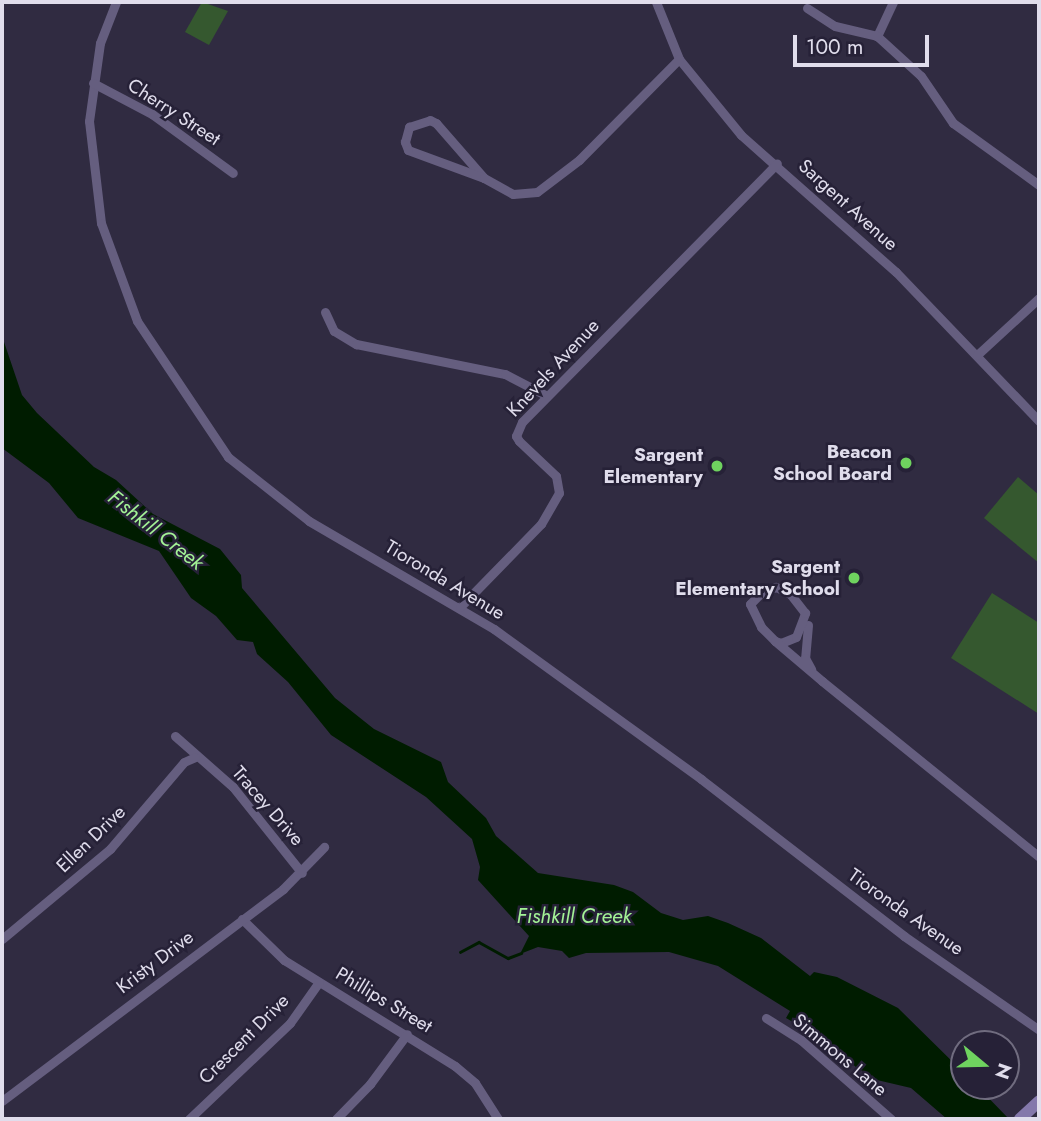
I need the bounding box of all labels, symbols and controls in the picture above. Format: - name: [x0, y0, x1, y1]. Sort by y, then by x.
- scale bar: [796, 21, 932, 65]
- text: 100 m: [806, 32, 863, 62]
- street label: Cherry Street: [123, 74, 225, 150]
- street label: Sargent Avenue: [794, 154, 902, 256]
- street label: Knevels Avenue: [502, 315, 604, 421]
- place label: Beacon School Board: [773, 441, 892, 485]
- place label: Sargent Elementary: [604, 444, 703, 488]
- marker: Beacon School Board: [898, 455, 914, 471]
- marker: Sargent Elementary: [709, 458, 725, 474]
- water label: Fishkill Creek: [103, 485, 209, 575]
- street label: Tioronda Avenue: [381, 535, 509, 625]
- place label: Sargent Elementary School: [675, 556, 840, 600]
- marker: Sargent Elementary School: [846, 570, 862, 586]
- street label: Tracey Drive: [227, 762, 309, 850]
- street label: Ellen Drive: [52, 801, 130, 877]
- street label: Tioronda Avenue: [844, 864, 968, 960]
- water label: Fishkill Creek: [517, 903, 631, 929]
- street label: Kristy Drive: [112, 926, 198, 998]
- street label: Phillips Street: [332, 962, 436, 1038]
- street label: Crescent Drive: [194, 989, 294, 1089]
- street label: Simmons Lane: [788, 1009, 892, 1101]
- north arrow: [950, 1030, 1020, 1100]
- text: N: [988, 1060, 1019, 1083]

